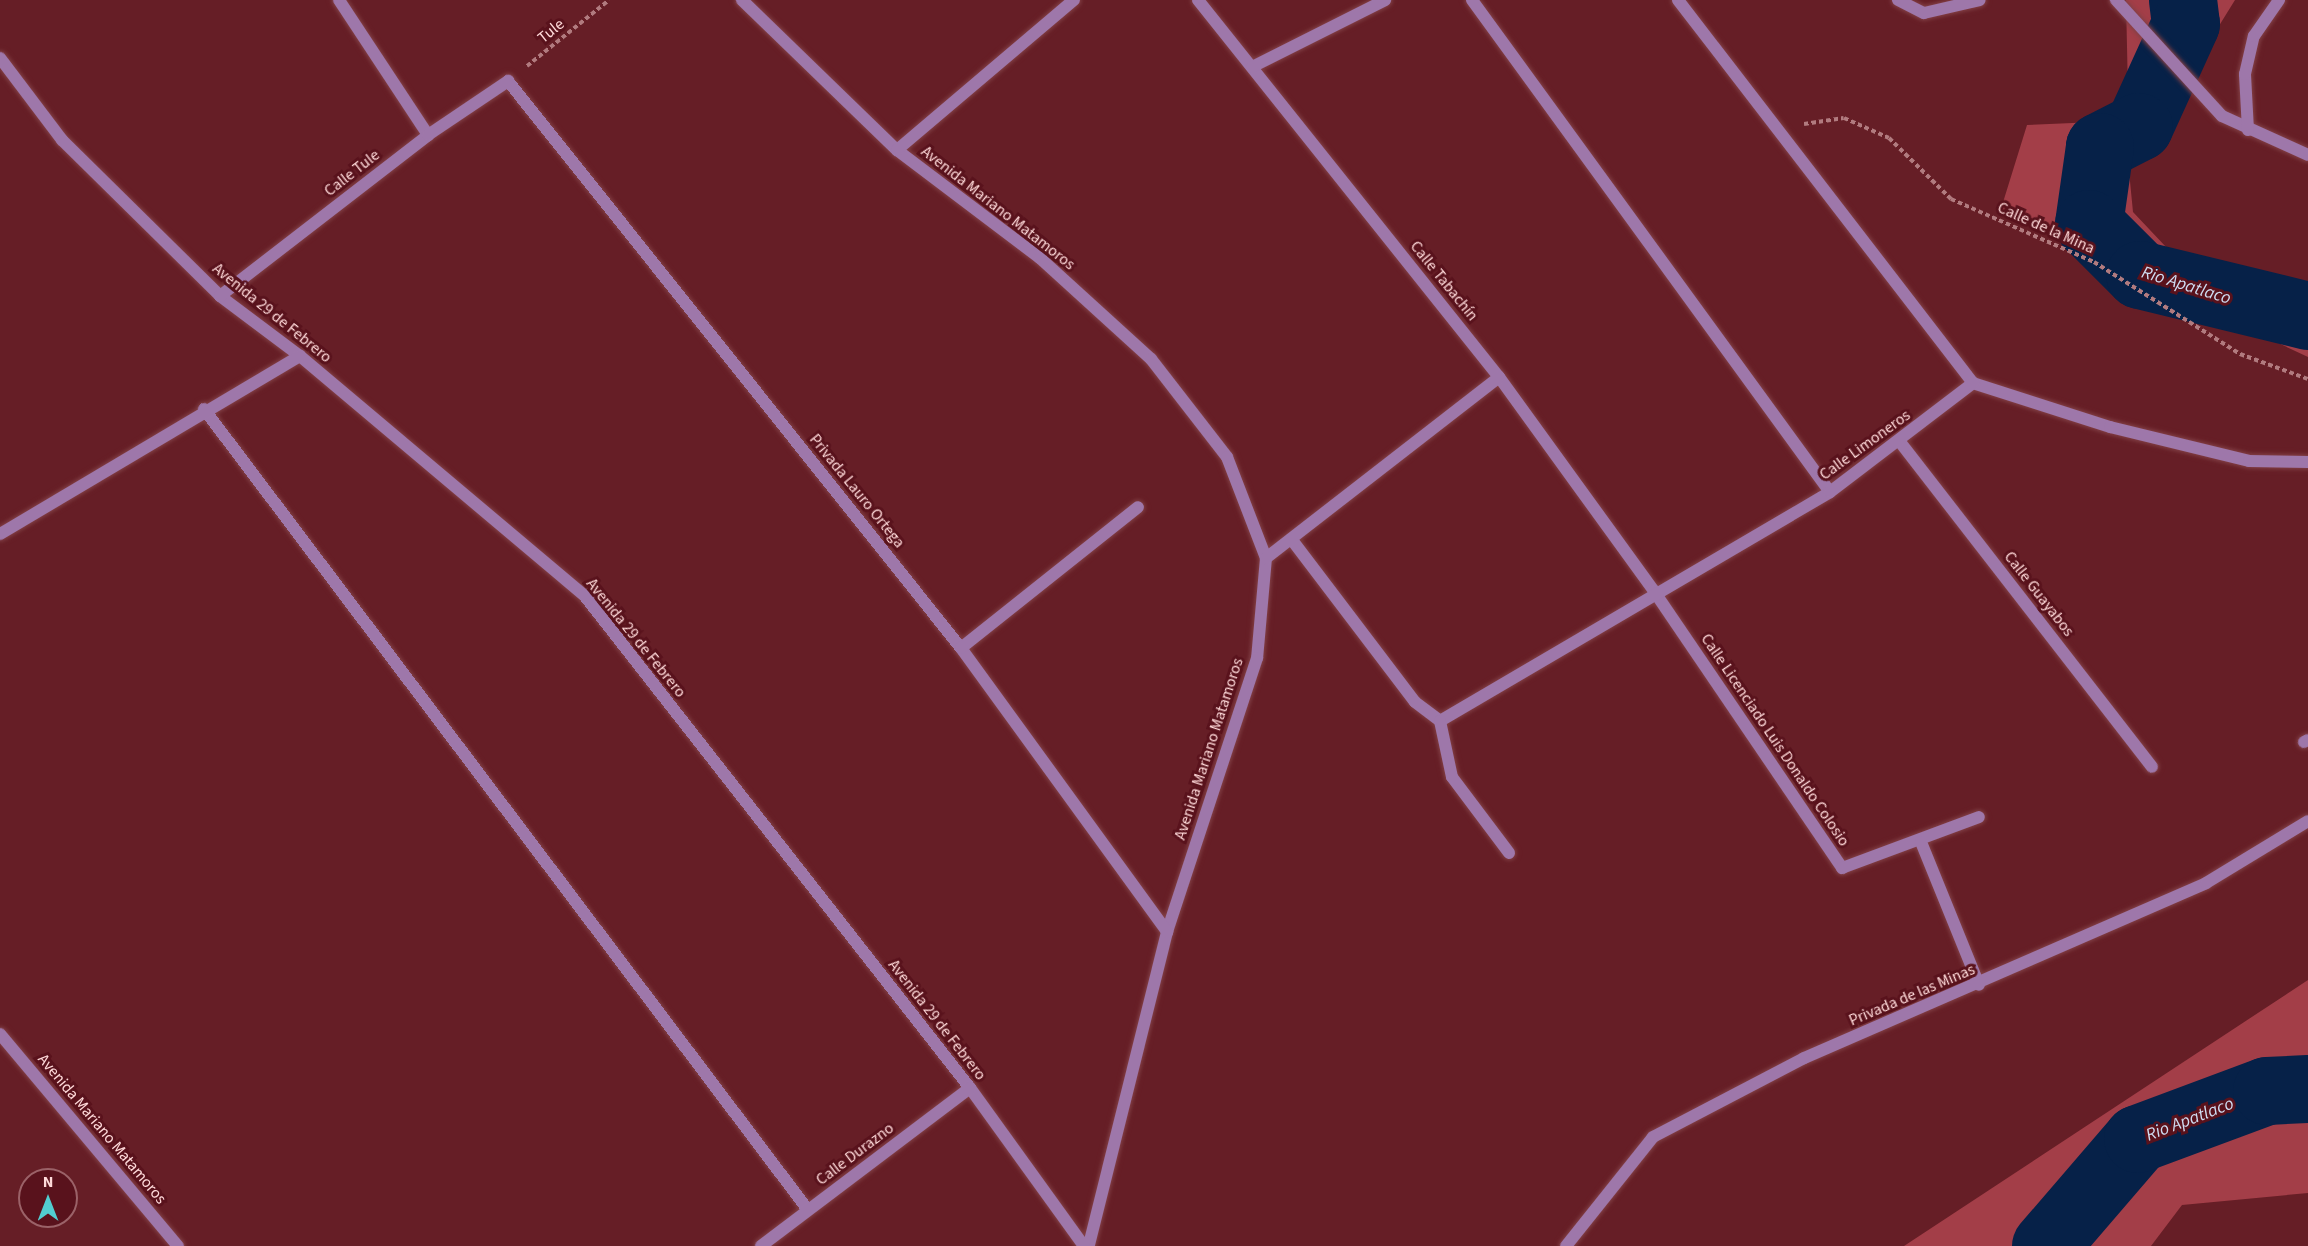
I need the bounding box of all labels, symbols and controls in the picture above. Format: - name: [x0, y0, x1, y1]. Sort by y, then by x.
- street label: Tule: [534, 15, 568, 47]
- street label: Avenida Mariano Matamoros: [917, 142, 1079, 274]
- street label: Calle Tule: [320, 145, 384, 201]
- street label: Calle de la Mina: [1994, 198, 2098, 258]
- street label: Calle Tabachín: [1406, 237, 1482, 325]
- street label: Avenida 29 de Febrero: [209, 259, 335, 367]
- water label: Rio Apatlaco: [2139, 262, 2233, 310]
- street label: Calle Limoneros: [1816, 406, 1914, 484]
- street label: Privada Lauro Ortega: [805, 430, 909, 552]
- street label: Calle Guayabos: [2000, 548, 2078, 640]
- street label: Avenida 29 de Febrero: [582, 575, 690, 701]
- street label: Calle Licenciado Luis Donaldo Colosio: [1697, 630, 1853, 850]
- street label: Avenida Mariano Matamoros: [1171, 656, 1247, 842]
- street label: Avenida 29 de Febrero: [884, 956, 990, 1084]
- street label: Privada de las Minas: [1846, 960, 1978, 1030]
- street label: Avenida Mariano Matamoros: [34, 1050, 170, 1208]
- water label: Rio Apatlaco: [2143, 1093, 2237, 1147]
- street label: Calle Durazno: [812, 1118, 898, 1190]
- north arrow: [18, 1168, 78, 1228]
- text: N: [43, 1171, 53, 1193]

